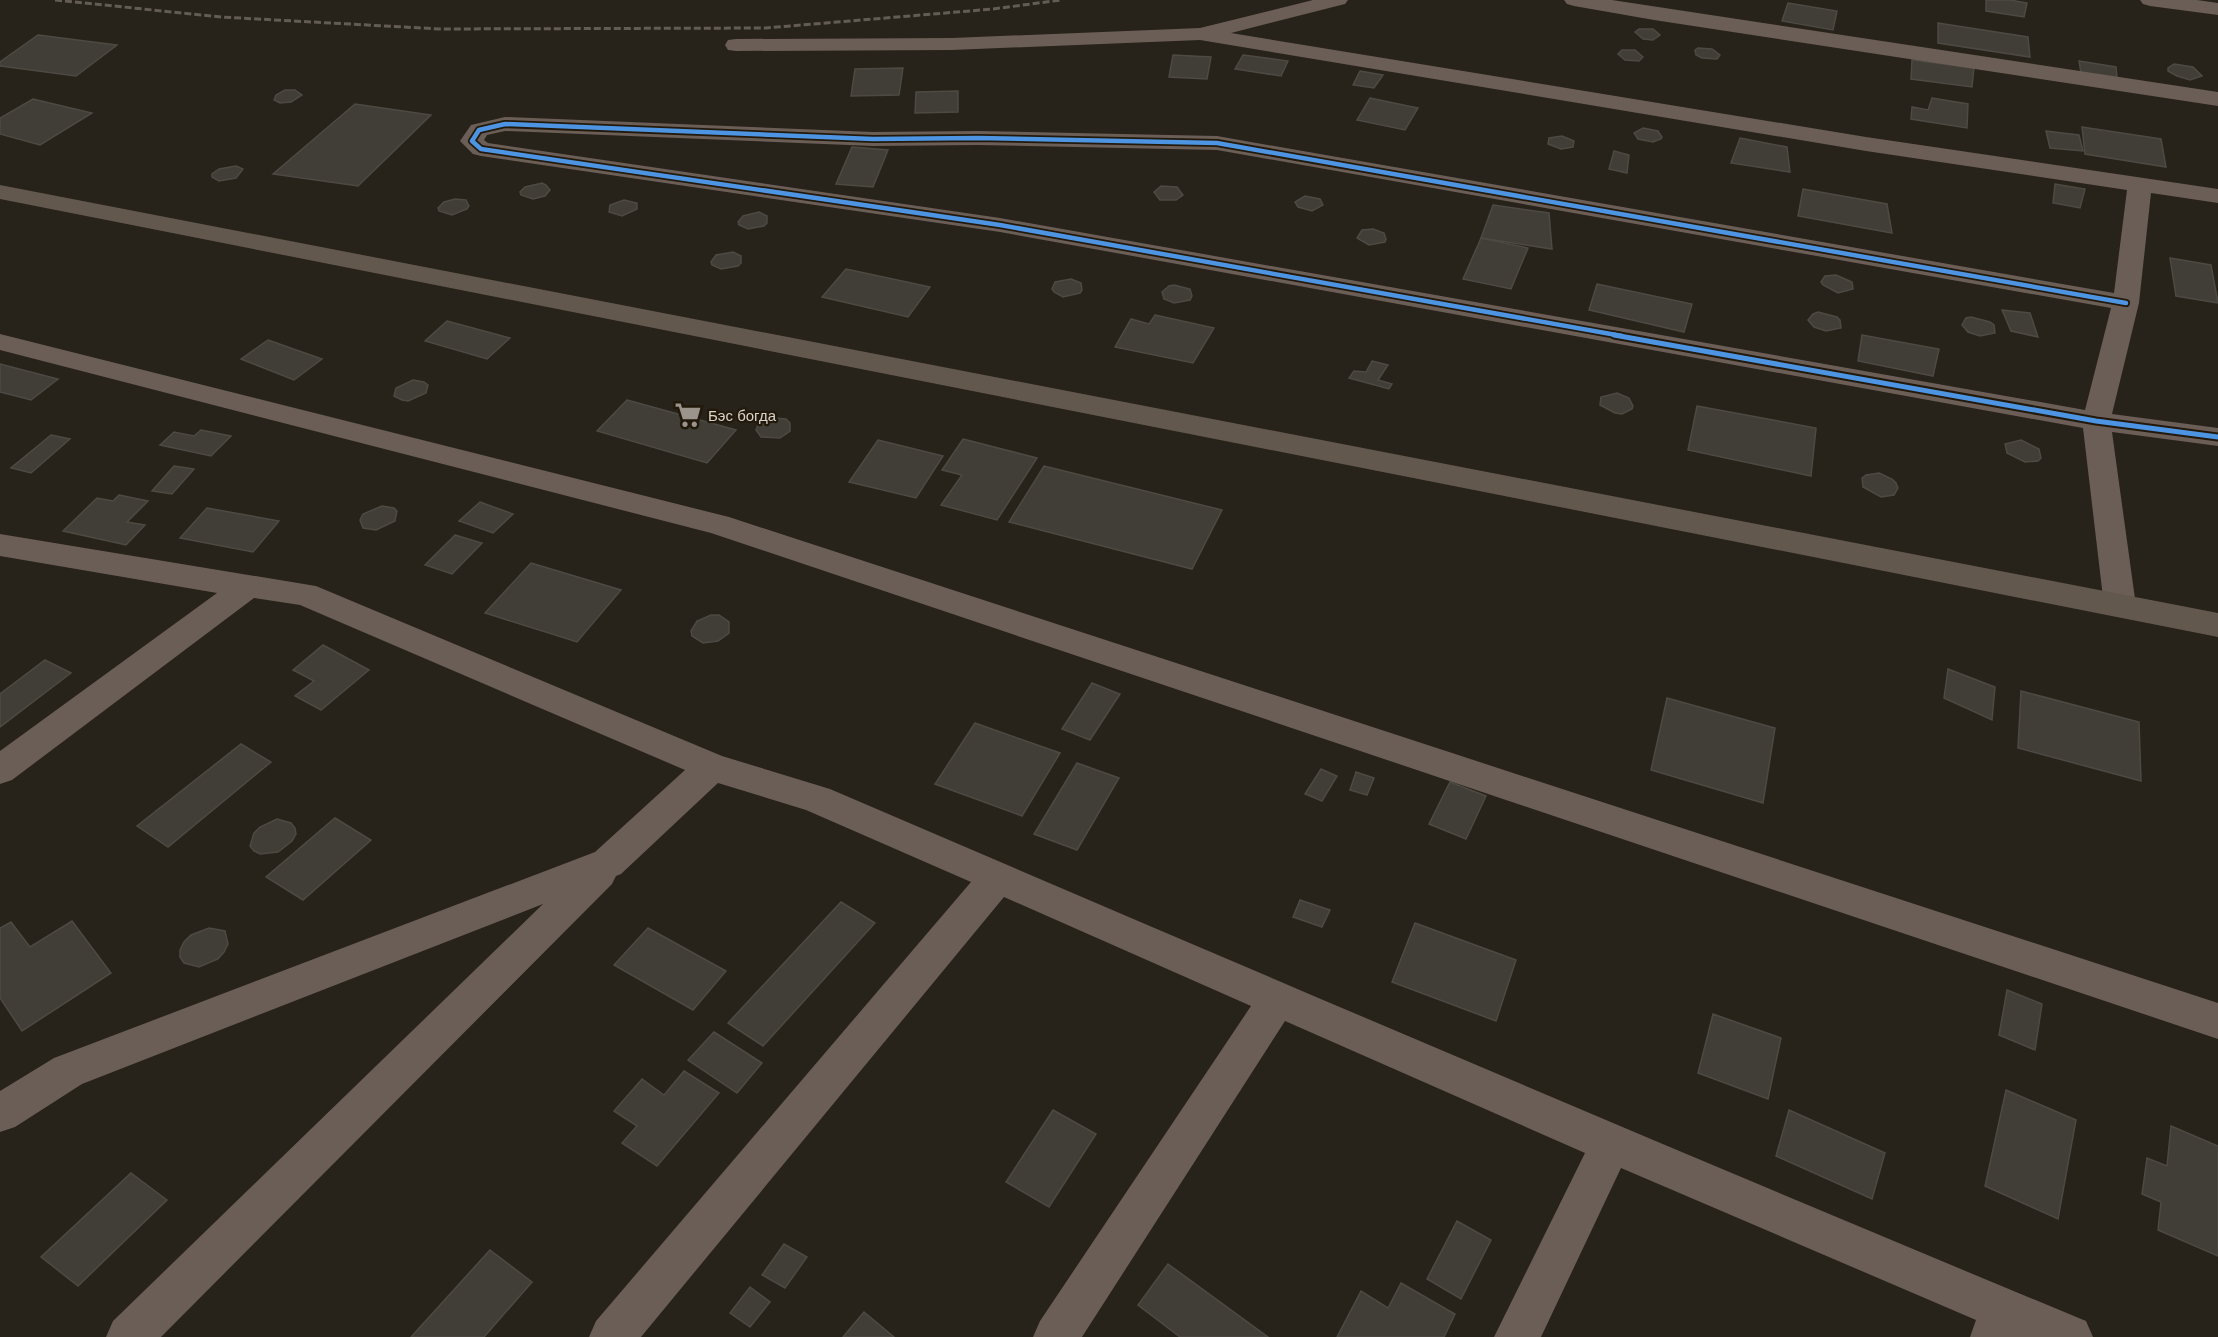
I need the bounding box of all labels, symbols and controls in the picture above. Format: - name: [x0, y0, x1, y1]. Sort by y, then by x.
- supermarket icon: Бэс богда: [673, 400, 703, 430]
- place label: Бэс богда: [708, 407, 777, 424]

